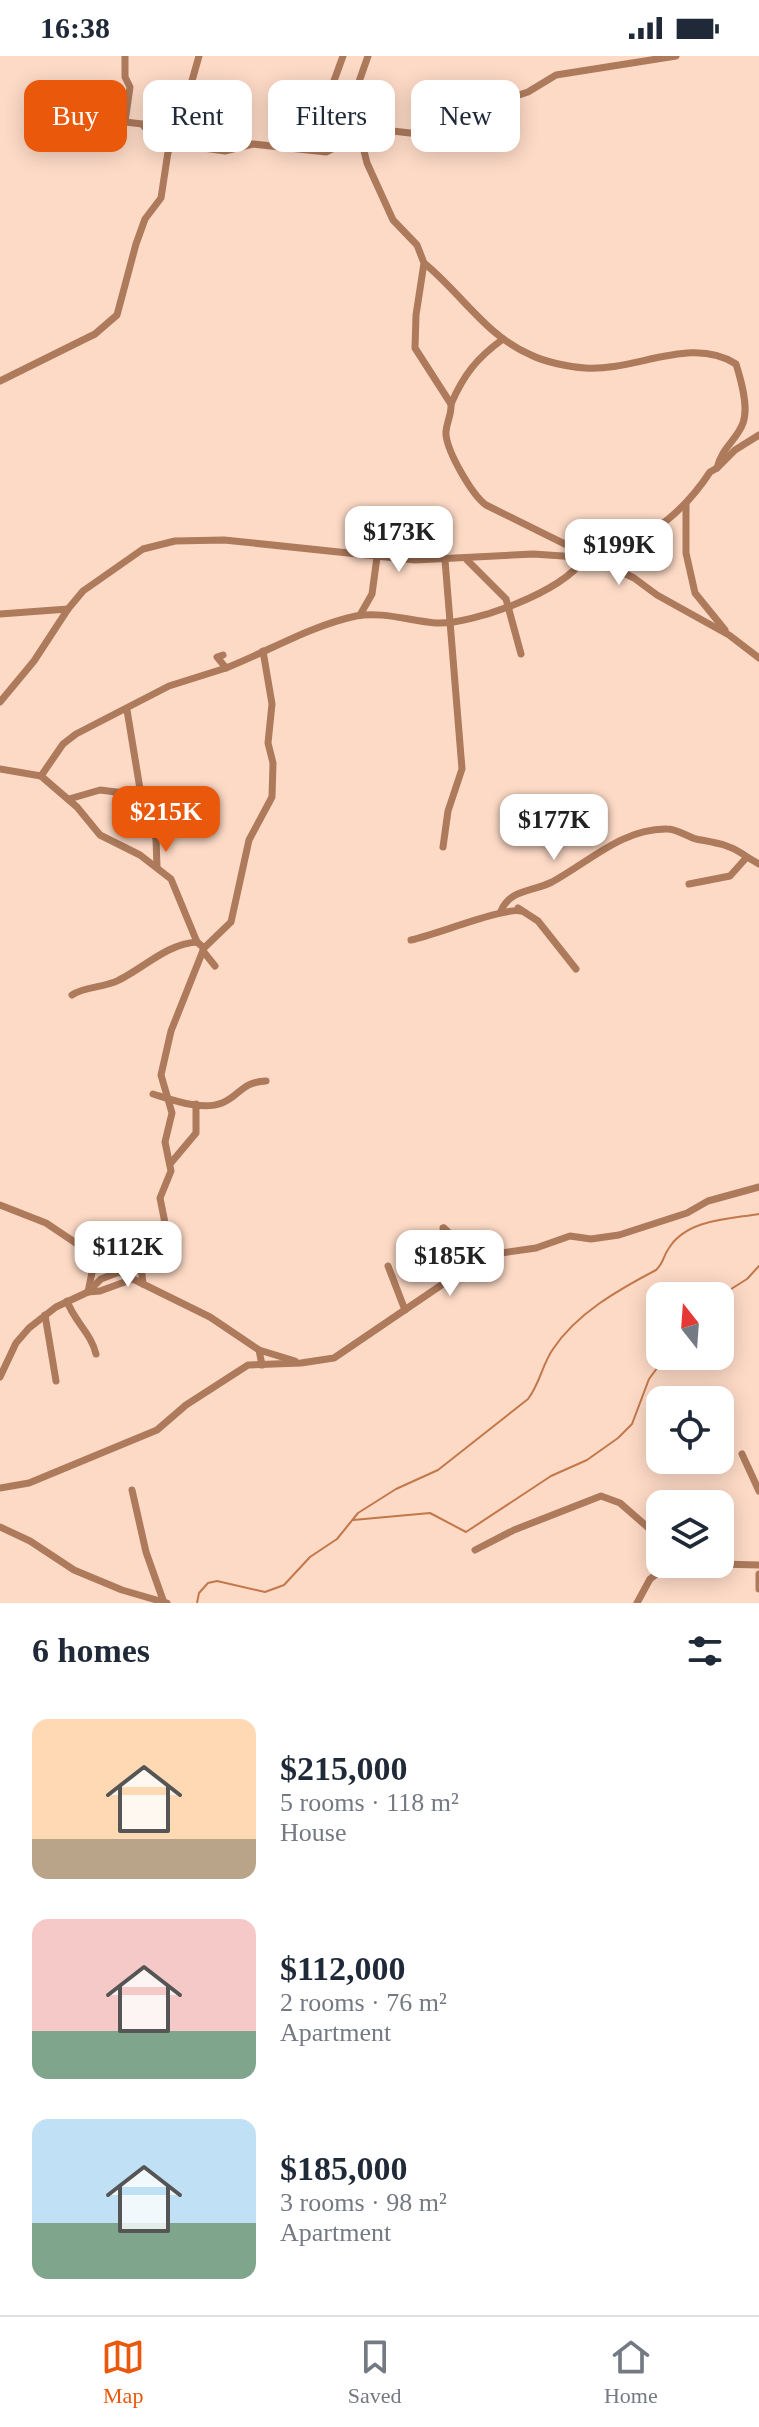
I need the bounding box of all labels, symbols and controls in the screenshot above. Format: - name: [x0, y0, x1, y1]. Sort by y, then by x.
- text: 16:38: [40, 11, 110, 44]
- chip: Buy: [24, 80, 127, 152]
- chip: Rent: [143, 80, 252, 152]
- chip: Filters: [268, 80, 395, 152]
- chip: New: [411, 80, 520, 152]
- pin: $173K: [343, 506, 455, 574]
- text: $173K: [363, 517, 435, 546]
- pin: $199K: [563, 519, 675, 587]
- text: $199K: [583, 530, 655, 559]
- pin: $215K: [110, 786, 222, 854]
- pin: $177K: [498, 794, 610, 862]
- text: $215K: [130, 797, 202, 826]
- text: $177K: [518, 805, 590, 834]
- pin: $112K: [72, 1221, 184, 1289]
- pin: $185K: [394, 1230, 506, 1298]
- text: $112K: [93, 1232, 163, 1261]
- text: $185K: [414, 1241, 486, 1270]
- north arrow: [646, 1282, 734, 1370]
- map controls: [646, 1282, 734, 1578]
- button: locate: [646, 1386, 734, 1474]
- button: layers: [646, 1490, 734, 1578]
- icon: filters: [683, 1629, 727, 1673]
- text: 6 homes: [32, 1632, 150, 1669]
- text: $215,000: [280, 1750, 408, 1787]
- icon: home: [96, 1751, 192, 1847]
- text: 5 rooms · 118 m²: [280, 1788, 459, 1817]
- text: House: [280, 1818, 346, 1847]
- text: $112,000: [280, 1950, 406, 1987]
- icon: home: [96, 1951, 192, 2047]
- text: 2 rooms · 76 m²: [280, 1988, 447, 2017]
- text: Apartment: [280, 2018, 391, 2047]
- text: $185,000: [280, 2150, 408, 2187]
- icon: home: [96, 2151, 192, 2247]
- text: 3 rooms · 98 m²: [280, 2188, 447, 2217]
- text: Apartment: [280, 2218, 391, 2247]
- tab: Map: [101, 2335, 145, 2409]
- tab: Saved: [348, 2335, 401, 2409]
- tab: Home: [604, 2335, 658, 2409]

